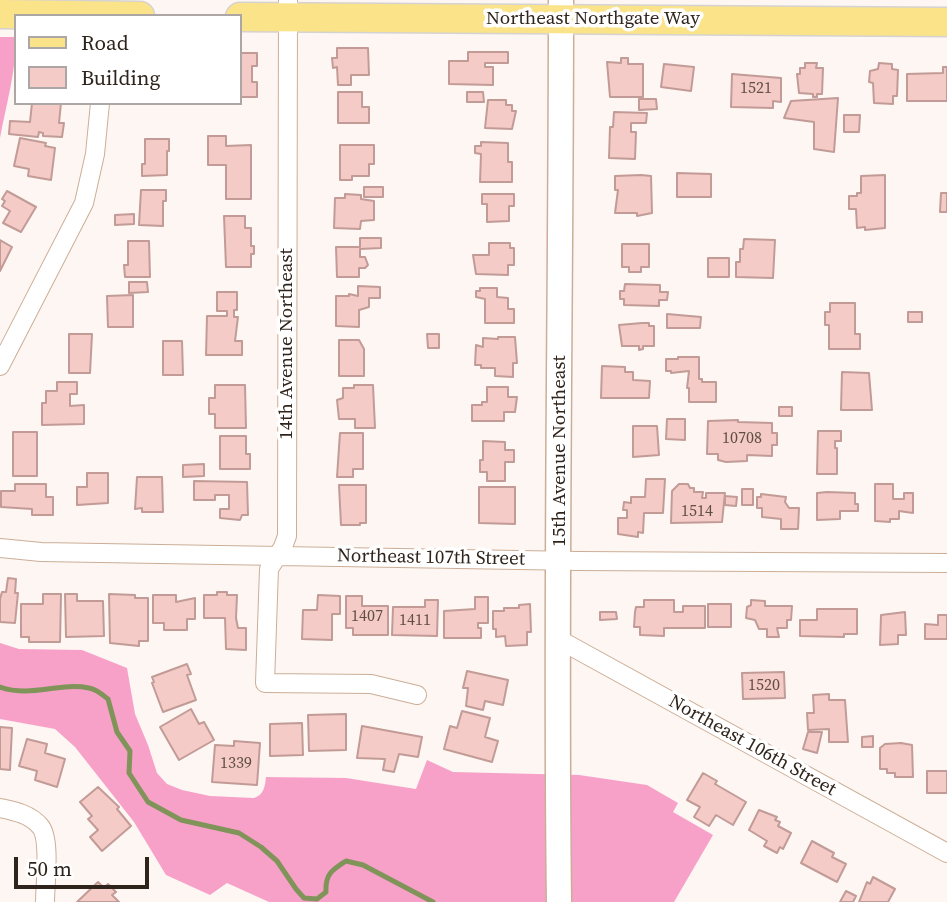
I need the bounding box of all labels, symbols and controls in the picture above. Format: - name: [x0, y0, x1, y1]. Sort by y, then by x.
- street label: Northeast Northgate Way: [486, 8, 700, 30]
- legend: [14, 14, 242, 105]
- text: Road: [81, 28, 129, 57]
- text: Building: [81, 63, 160, 92]
- house number: 1521: [740, 79, 772, 99]
- street label: 14th Avenue Northeast: [276, 248, 298, 440]
- street label: 15th Avenue Northeast: [549, 355, 571, 547]
- house number: 10708: [722, 429, 762, 449]
- house number: 1514: [681, 502, 713, 522]
- street label: Northeast 107th Street: [337, 545, 525, 571]
- house number: 1407: [351, 607, 383, 627]
- house number: 1411: [399, 611, 431, 631]
- house number: 1520: [748, 676, 780, 696]
- street label: Northeast 106th Street: [664, 691, 840, 801]
- house number: 1339: [220, 754, 252, 774]
- scale bar: [18, 842, 152, 886]
- text: 50 m: [27, 854, 72, 883]

